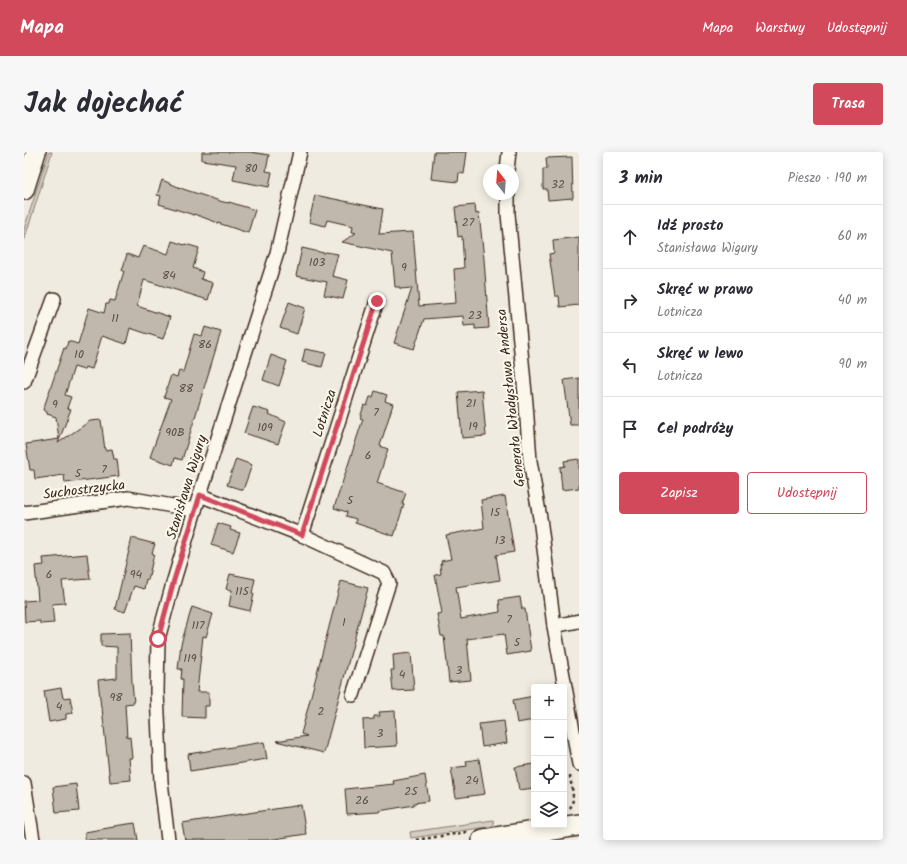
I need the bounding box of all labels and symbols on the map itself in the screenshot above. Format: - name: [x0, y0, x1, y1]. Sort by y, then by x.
- house number: 80: [244, 159, 258, 178]
- north arrow: [483, 164, 519, 200]
- house number: 32: [551, 175, 565, 194]
- house number: 27: [462, 213, 475, 232]
- house number: 103: [309, 253, 325, 272]
- house number: 9: [401, 258, 407, 277]
- house number: 84: [162, 266, 176, 285]
- route end: [368, 292, 386, 310]
- house number: 23: [468, 306, 482, 325]
- street label: Generała Władysława Andersa: [491, 308, 531, 488]
- house number: 11: [111, 309, 119, 328]
- house number: 86: [198, 335, 212, 354]
- house number: 10: [74, 345, 84, 364]
- house number: 88: [179, 379, 194, 398]
- street label: Lotnicza: [307, 387, 343, 440]
- house number: 21: [466, 394, 477, 413]
- house number: 9: [52, 395, 58, 414]
- house number: 7: [373, 403, 379, 422]
- house number: 19: [468, 417, 478, 436]
- house number: 109: [257, 418, 273, 437]
- house number: 90B: [165, 423, 185, 442]
- street label: Stanisława Wigury: [161, 432, 213, 542]
- house number: 6: [365, 446, 371, 465]
- house number: 7: [101, 460, 107, 479]
- house number: 5: [75, 464, 83, 483]
- street label: Suchostrzycka: [42, 474, 126, 506]
- house number: 5: [347, 491, 355, 510]
- house number: 15: [490, 503, 502, 522]
- house number: 13: [495, 531, 505, 550]
- house number: 6: [46, 565, 52, 584]
- house number: 94: [130, 565, 143, 584]
- house number: 115: [235, 582, 251, 601]
- house number: 7: [506, 610, 512, 629]
- house number: 1: [342, 613, 346, 632]
- house number: 117: [191, 616, 205, 635]
- route start: [149, 630, 167, 648]
- house number: 5: [514, 633, 522, 652]
- house number: 119: [183, 649, 197, 668]
- house number: 3: [456, 661, 463, 680]
- house number: 4: [399, 665, 406, 684]
- house number: 98: [109, 688, 123, 707]
- house number: 4: [56, 697, 63, 716]
- house number: 2: [318, 702, 325, 721]
- house number: 3: [377, 724, 384, 743]
- house number: 24: [465, 771, 479, 790]
- house number: 25: [404, 782, 419, 801]
- house number: 26: [355, 791, 369, 810]

